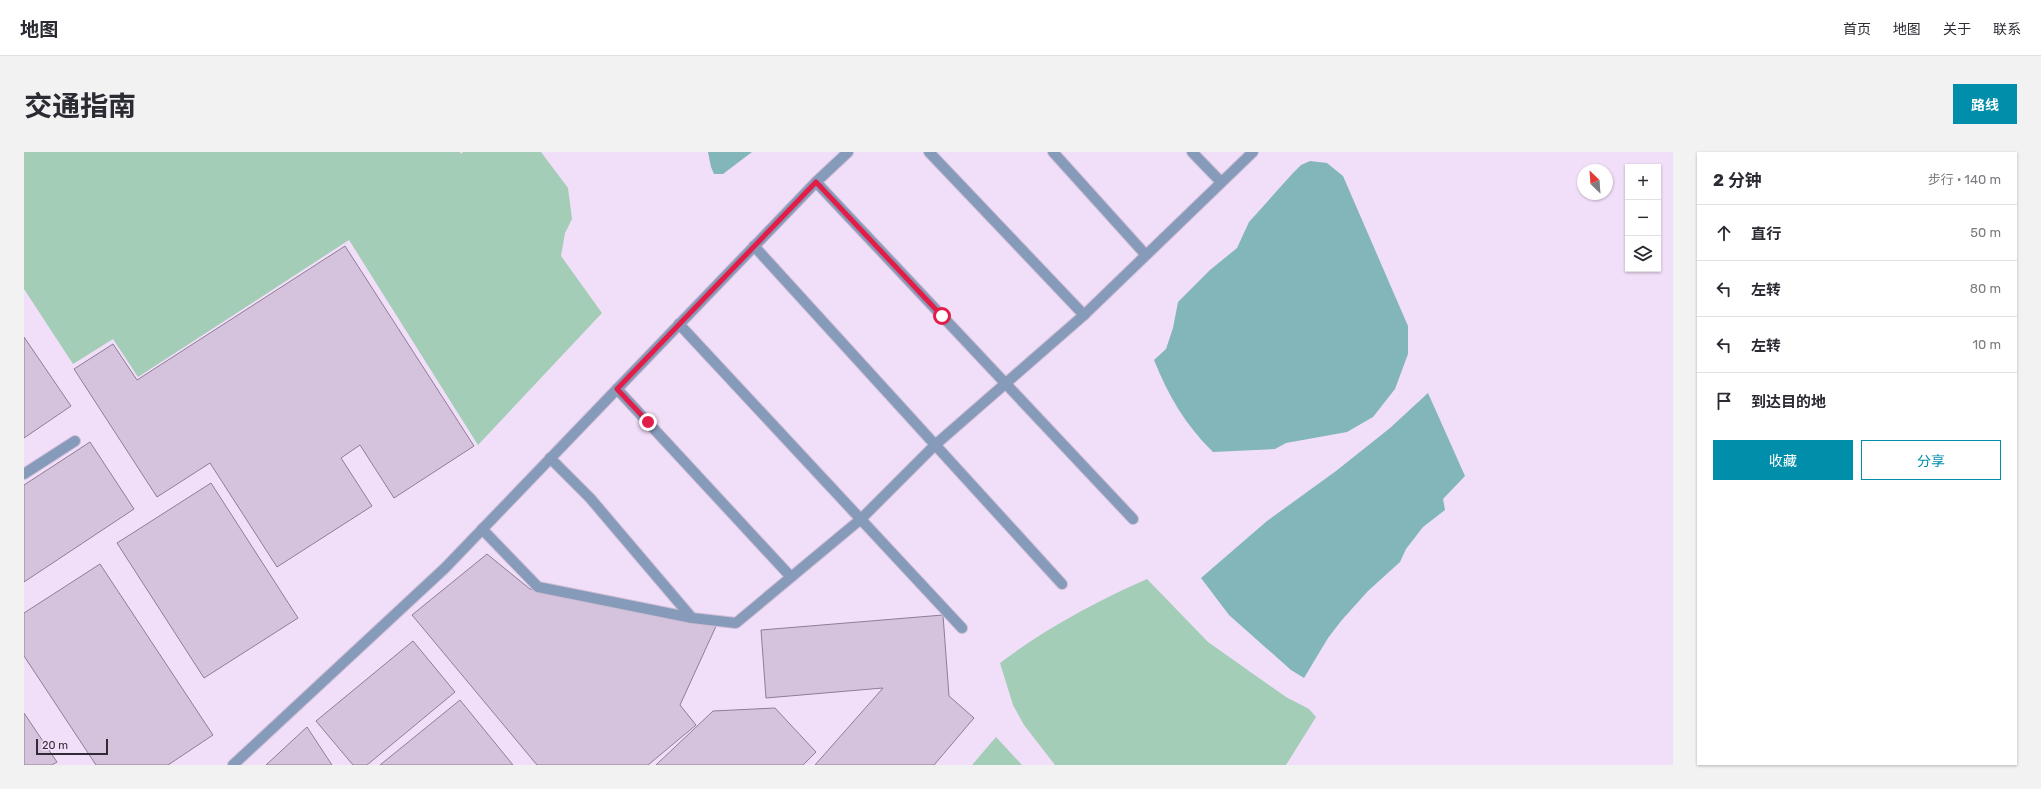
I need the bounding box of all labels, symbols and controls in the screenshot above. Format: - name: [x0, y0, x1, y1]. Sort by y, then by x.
- text: 地图: [20, 18, 58, 41]
- text: 首页: [1843, 21, 1871, 38]
- text: 地图: [1893, 21, 1921, 38]
- text: 关于: [1943, 21, 1971, 38]
- text: 联系: [1993, 21, 2021, 38]
- button: 路线: [1953, 84, 2017, 124]
- text: 交通指南: [24, 90, 136, 123]
- north arrow: [1577, 164, 1613, 200]
- map controls: [1625, 164, 1661, 272]
- button: +: [1625, 164, 1661, 200]
- text: 2 分钟: [1713, 170, 1762, 190]
- text: 步行 · 140 m: [1928, 172, 2001, 187]
- button: −: [1625, 200, 1661, 236]
- icon: ahead: [1713, 222, 1735, 244]
- text: 直行: [1751, 225, 1781, 243]
- text: 50 m: [1970, 225, 2001, 240]
- button: layers: [1625, 236, 1661, 272]
- icon: left: [1713, 278, 1735, 300]
- text: 左转: [1751, 281, 1781, 299]
- text: 80 m: [1970, 281, 2001, 296]
- route start: [933, 307, 951, 325]
- icon: left: [1713, 334, 1735, 356]
- text: 左转: [1751, 337, 1781, 355]
- text: 10 m: [1972, 337, 2001, 352]
- icon: arrive: [1713, 390, 1735, 412]
- text: 到达目的地: [1751, 393, 1826, 411]
- route end: [639, 413, 657, 431]
- button: 收藏: [1713, 440, 1853, 480]
- button: 分享: [1861, 440, 2001, 480]
- scale bar: [36, 737, 108, 756]
- text: 20 m: [42, 739, 68, 752]

